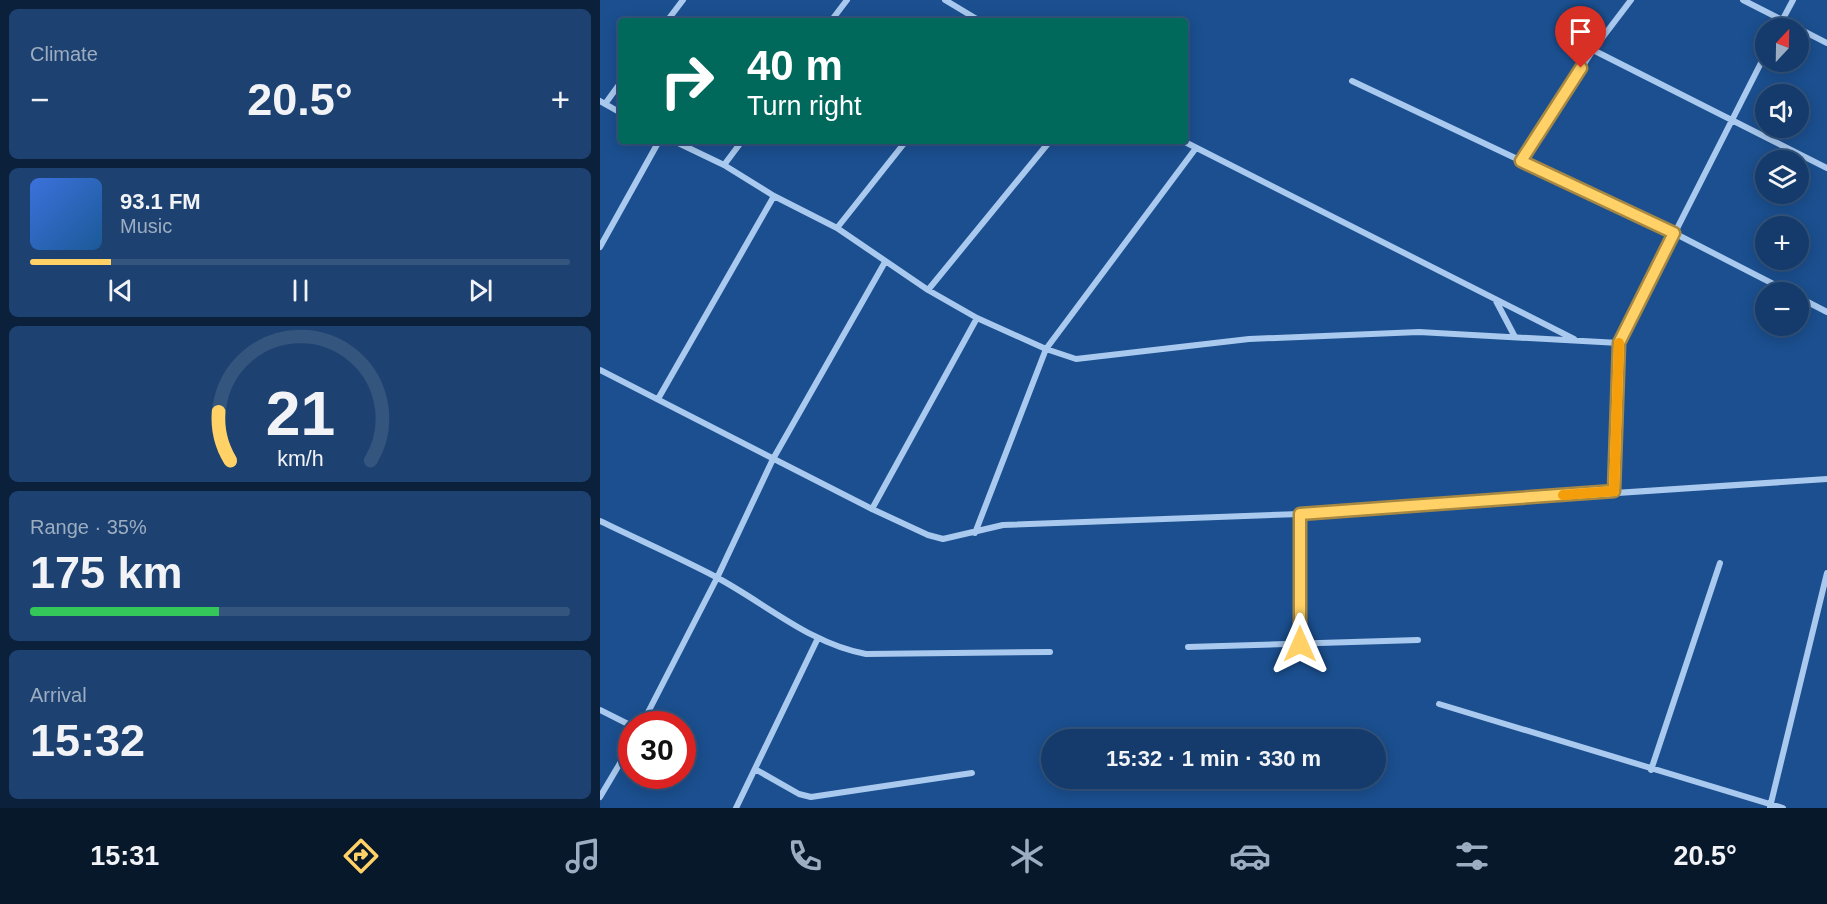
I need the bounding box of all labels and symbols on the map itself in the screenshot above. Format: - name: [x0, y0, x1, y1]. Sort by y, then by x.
- pin: [1555, 6, 1606, 68]
- north arrow: [1755, 18, 1809, 72]
- position arrow: [1268, 612, 1332, 676]
- speed limit sign: 30: [618, 711, 696, 789]

